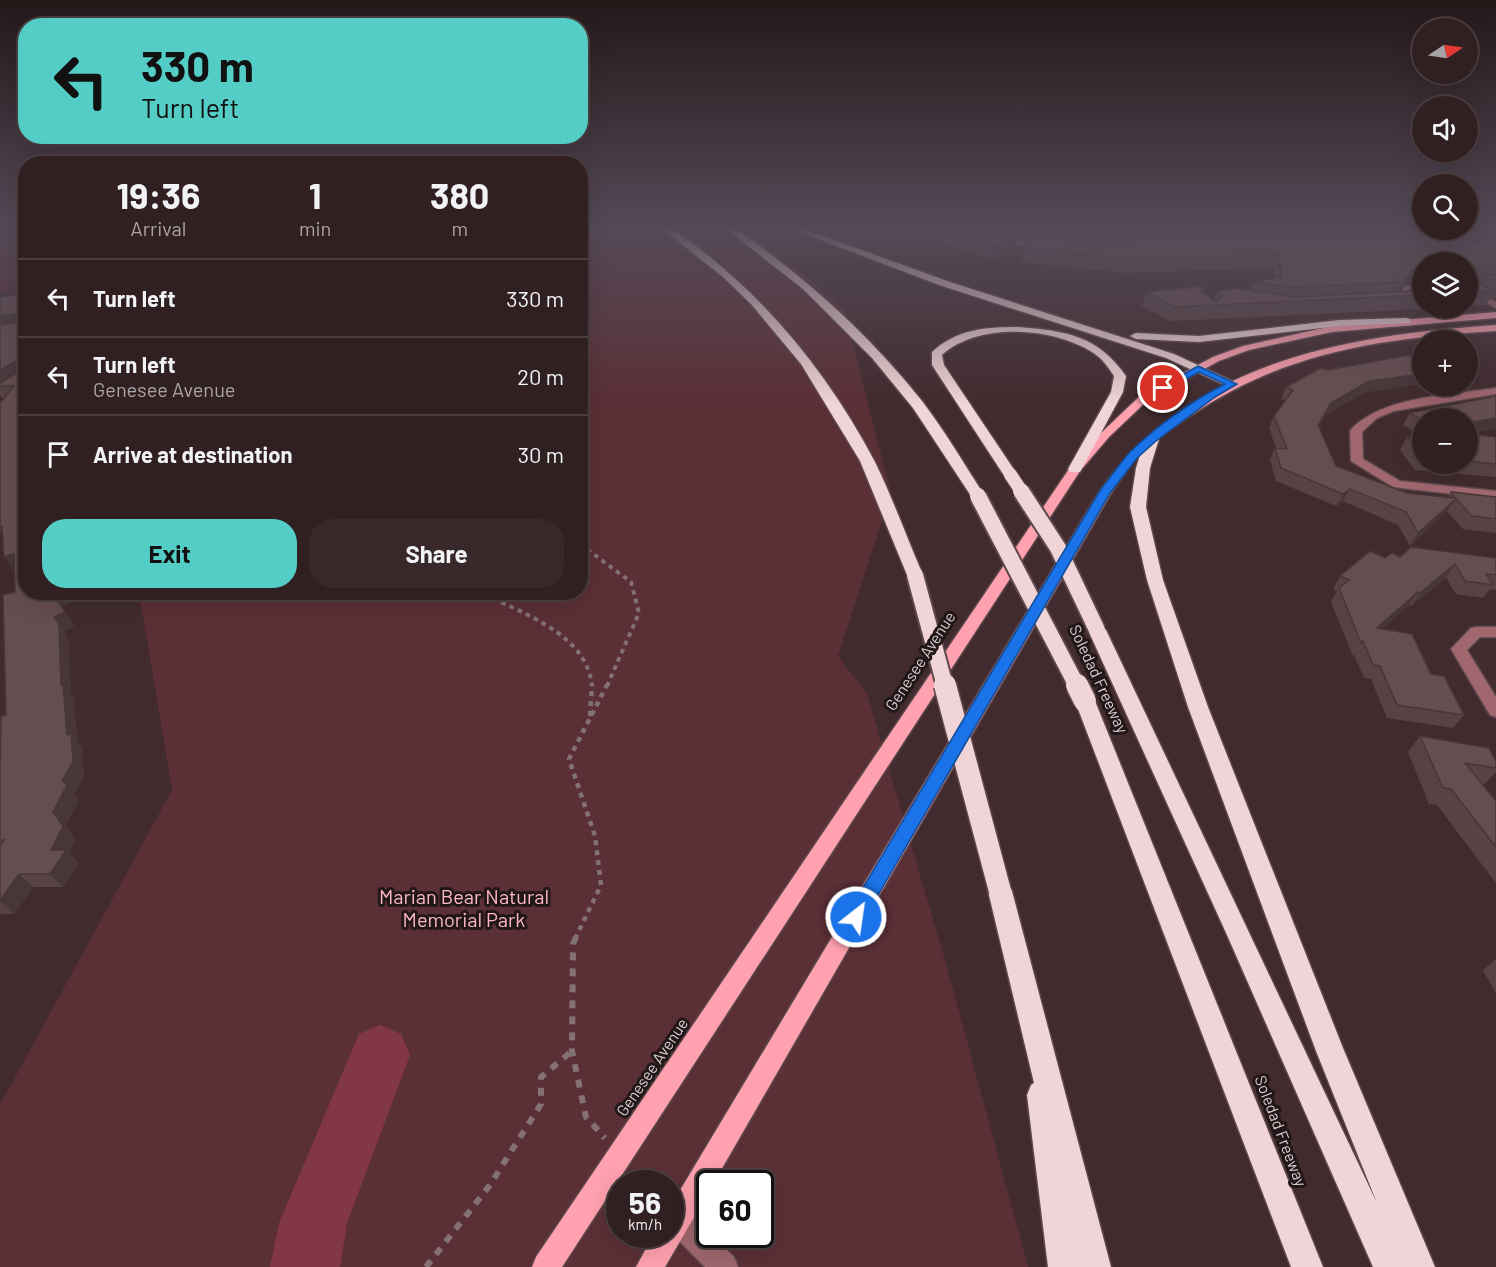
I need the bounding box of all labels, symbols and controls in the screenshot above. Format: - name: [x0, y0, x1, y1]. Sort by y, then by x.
- north arrow: [1412, 18, 1478, 84]
- map controls: [1412, 18, 1478, 474]
- text: 330 m: [141, 40, 254, 90]
- icon: left: [42, 42, 120, 120]
- text: Turn left: [141, 91, 239, 123]
- button: sound: [1412, 96, 1478, 162]
- text: 19:36: [117, 173, 200, 216]
- text: 1: [309, 173, 322, 216]
- text: 380: [430, 173, 489, 216]
- button: search: [1412, 174, 1478, 240]
- text: Arrival: [131, 216, 186, 240]
- text: min: [299, 216, 331, 240]
- text: m: [451, 216, 468, 240]
- button: layers: [1412, 252, 1478, 318]
- icon: left: [42, 282, 75, 315]
- text: Turn left: [93, 285, 176, 311]
- text: 330 m: [506, 285, 564, 311]
- button: +: [1412, 330, 1478, 396]
- text: Turn left: [93, 351, 176, 377]
- icon: left: [42, 360, 75, 393]
- pin: [1137, 362, 1188, 413]
- text: 20 m: [517, 363, 564, 389]
- icon: arrive: [1146, 371, 1179, 404]
- text: Genesee Avenue: [93, 377, 236, 401]
- button: −: [1412, 408, 1478, 474]
- icon: arrive: [42, 438, 75, 471]
- text: Arrive at destination: [93, 441, 292, 467]
- text: 30 m: [518, 441, 564, 467]
- button: Exit: [42, 519, 297, 588]
- button: Share: [309, 519, 564, 588]
- street label: Genesee Avenue: [881, 608, 959, 714]
- street label: Soledad Freeway: [1066, 622, 1133, 737]
- park label: Marian Bear Natural Memorial Park: [379, 884, 549, 931]
- position arrow: [824, 885, 888, 949]
- street label: Genesee Avenue: [612, 1014, 691, 1119]
- street label: Soledad Freeway: [1252, 1073, 1312, 1190]
- speed limit sign: 60: [696, 1170, 774, 1248]
- text: 56: [629, 1184, 661, 1220]
- text: km/h: [628, 1215, 662, 1233]

